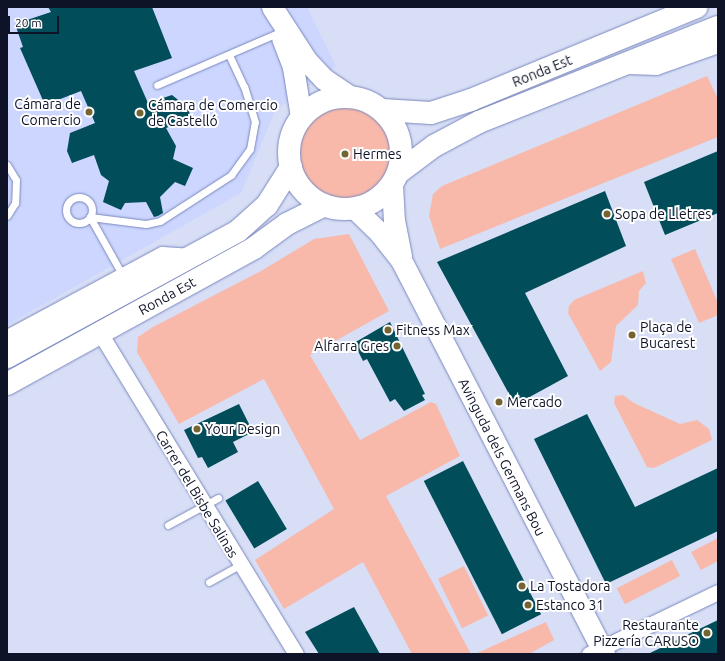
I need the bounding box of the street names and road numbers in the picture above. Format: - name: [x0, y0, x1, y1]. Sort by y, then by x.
- street label: Ronda Est: [510, 51, 574, 91]
- street label: Ronda Est: [135, 273, 199, 319]
- street label: Avinguda dels Germans Bou: [455, 375, 549, 539]
- street label: Carrer del Bisbe Salinas: [152, 427, 242, 561]

